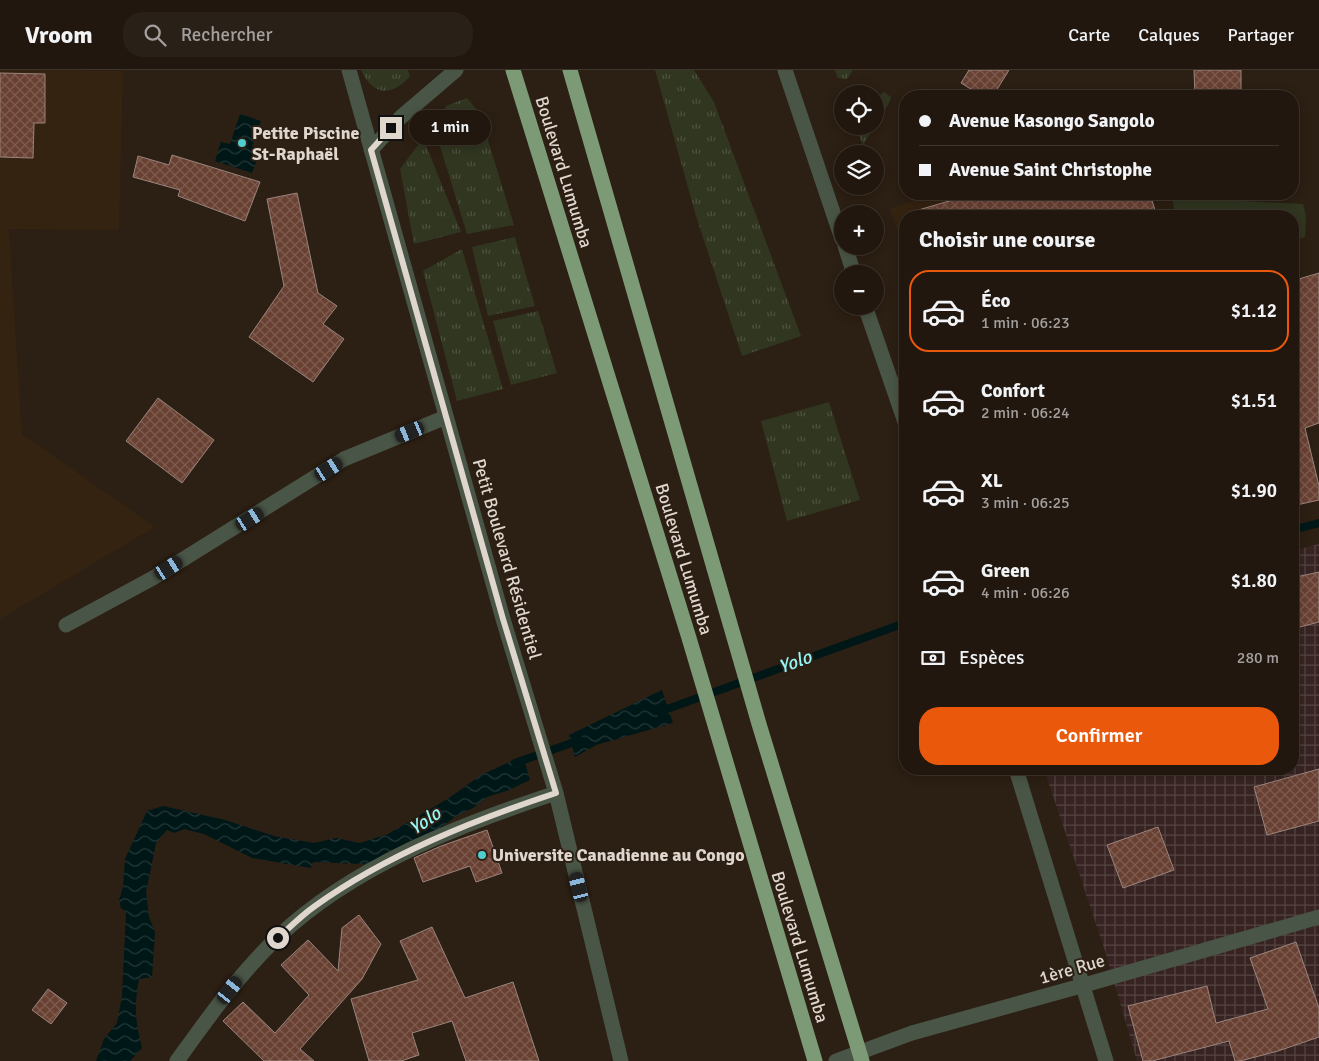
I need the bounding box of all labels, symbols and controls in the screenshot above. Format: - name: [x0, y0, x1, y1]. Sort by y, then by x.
- search box: [123, 12, 473, 57]
- text: Vroom: [25, 20, 93, 50]
- icon: search: [141, 21, 169, 49]
- text: Rechercher: [181, 23, 273, 47]
- text: Carte: [1068, 24, 1110, 46]
- text: Calques: [1138, 24, 1200, 46]
- text: Partager: [1228, 24, 1294, 46]
- map controls: [834, 85, 884, 315]
- button: locate: [834, 85, 884, 135]
- street label: Boulevard Lumumba: [530, 94, 598, 250]
- text: Avenue Kasongo Sangolo: [949, 109, 1155, 133]
- callout: 1 min: [408, 110, 491, 146]
- route end: [380, 117, 402, 139]
- text: 1 min: [431, 117, 469, 137]
- place label: Petite Piscine St-Raphaël: [252, 122, 360, 165]
- marker: Petite Piscine St-Raphaël: [236, 137, 248, 149]
- button: layers: [834, 145, 884, 195]
- text: Avenue Saint Christophe: [949, 158, 1152, 182]
- button: +: [834, 205, 884, 255]
- text: Choisir une course: [919, 226, 1095, 253]
- button: −: [834, 265, 884, 315]
- icon: car: [921, 289, 966, 334]
- text: Éco: [981, 289, 1011, 313]
- text: $1.12: [1231, 299, 1277, 323]
- text: 1 min · 06:23: [981, 313, 1070, 333]
- icon: car: [921, 379, 966, 424]
- text: Confort: [981, 379, 1045, 403]
- text: $1.51: [1231, 389, 1277, 413]
- text: 2 min · 06:24: [981, 403, 1070, 423]
- car: [393, 419, 426, 445]
- car: [312, 455, 345, 483]
- street label: Petit Boulevard Résidentiel: [468, 456, 546, 662]
- icon: car: [921, 469, 966, 514]
- text: XL: [981, 469, 1003, 493]
- text: $1.90: [1231, 479, 1277, 503]
- street label: Boulevard Lumumba: [650, 481, 718, 637]
- text: 3 min · 06:25: [981, 493, 1070, 513]
- car: [233, 505, 266, 533]
- car: [152, 554, 185, 582]
- icon: car: [921, 559, 966, 604]
- text: Green: [981, 559, 1030, 583]
- text: $1.80: [1231, 569, 1277, 593]
- text: 4 min · 06:26: [981, 583, 1070, 603]
- icon: cash: [919, 644, 947, 672]
- water label: Yolo: [775, 645, 816, 679]
- text: Espèces: [959, 646, 1024, 670]
- text: 280 m: [1237, 648, 1279, 668]
- button: Confirmer: [919, 707, 1279, 765]
- water label: Yolo: [404, 801, 447, 840]
- place label: Universite Canadienne au Congo: [492, 844, 745, 866]
- marker: Universite Canadienne au Congo: [476, 849, 488, 861]
- street label: Boulevard Lumumba: [766, 869, 834, 1025]
- car: [568, 871, 589, 903]
- route start: [267, 927, 289, 949]
- street label: 1ère Rue: [1037, 949, 1107, 989]
- car: [214, 974, 245, 1006]

